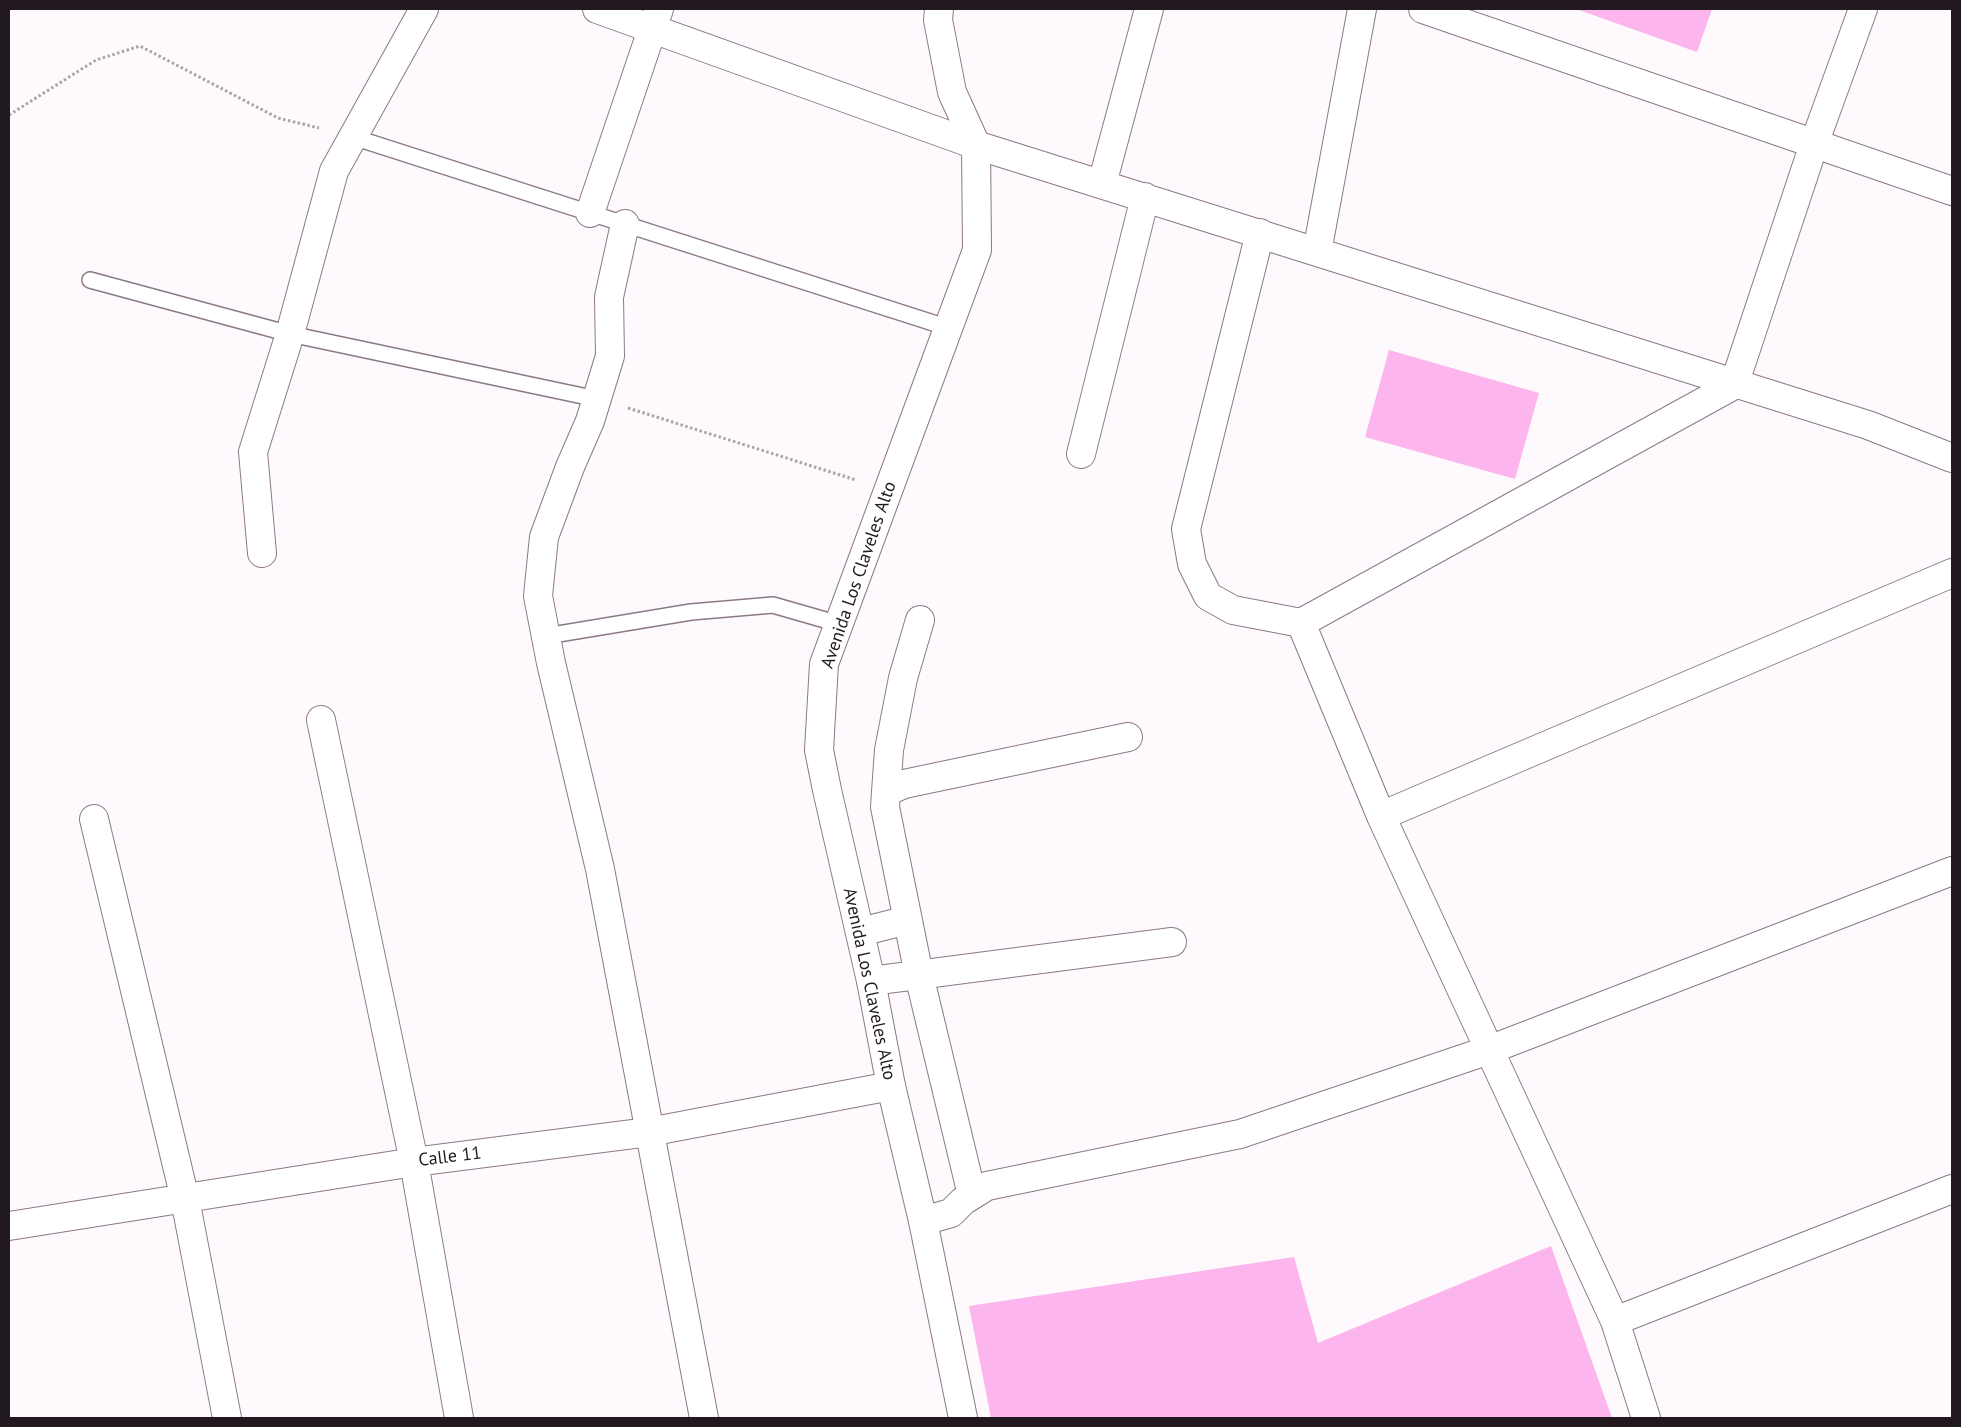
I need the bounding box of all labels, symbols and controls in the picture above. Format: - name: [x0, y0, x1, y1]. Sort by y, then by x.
- street label: Avenida Los Claveles Alto: [817, 479, 901, 671]
- street label: Avenida Los Claveles Alto: [838, 886, 900, 1082]
- street label: Calle 11: [417, 1142, 483, 1172]

